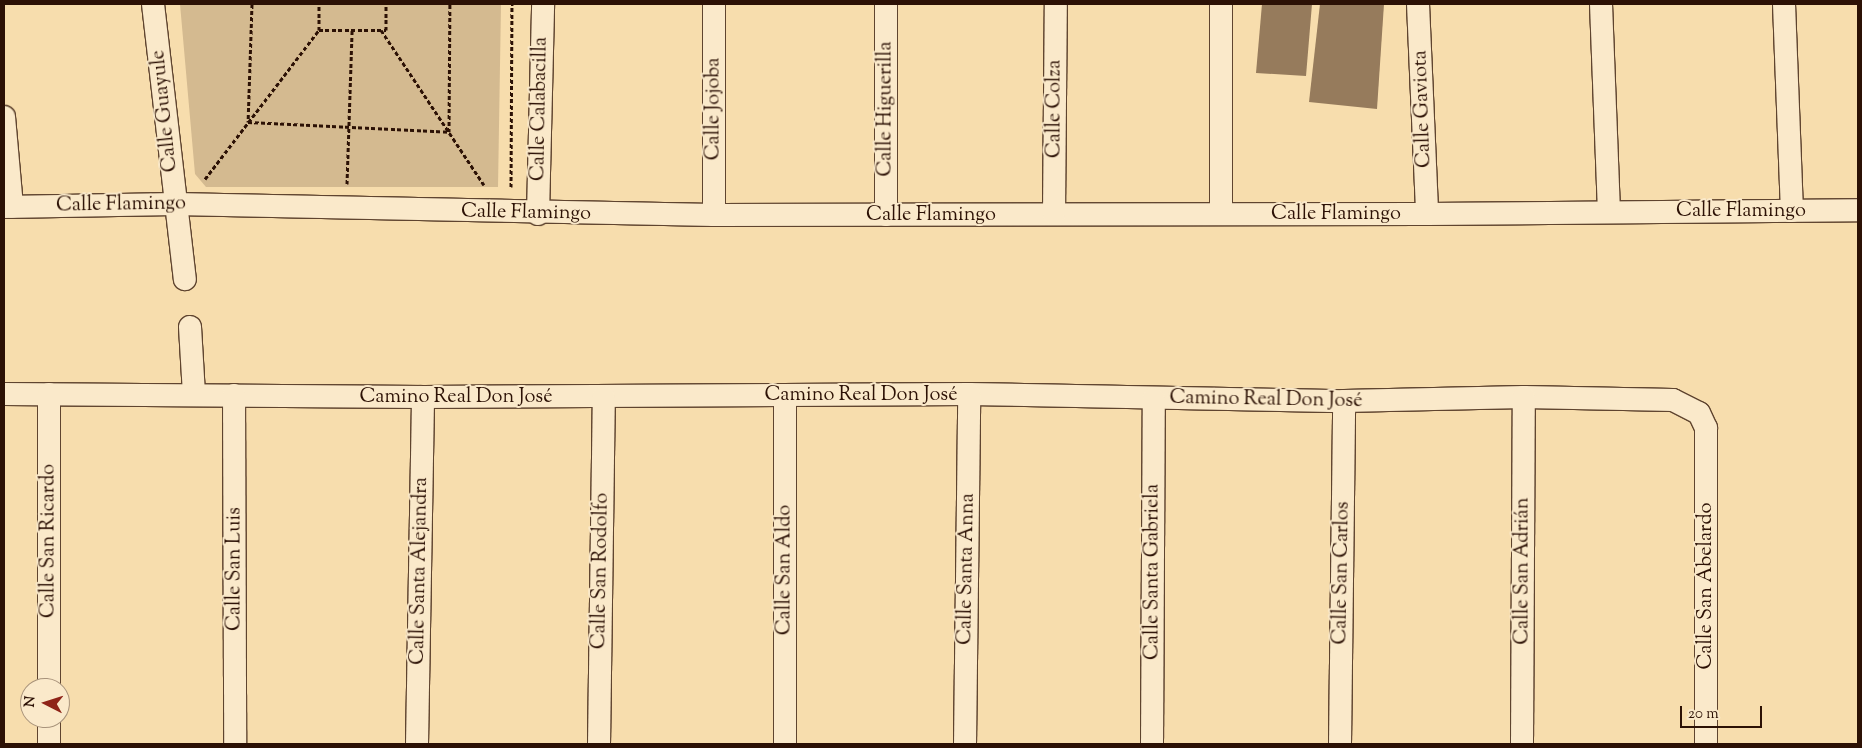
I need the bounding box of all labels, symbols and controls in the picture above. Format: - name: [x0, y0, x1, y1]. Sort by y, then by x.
- street label: Calle Calabacilla: [527, 37, 553, 181]
- street label: Calle Higuerilla: [874, 41, 898, 177]
- street label: Calle Guayule: [147, 49, 183, 173]
- street label: Calle Gaviota: [1409, 50, 1437, 168]
- street label: Calle Jojoba: [702, 58, 726, 160]
- street label: Calle Colza: [1043, 60, 1067, 158]
- street label: Calle Flamingo: [56, 192, 186, 218]
- street label: Calle Flamingo: [1676, 199, 1806, 223]
- street label: Calle Flamingo: [461, 200, 591, 226]
- street label: Calle Flamingo: [1271, 202, 1401, 226]
- street label: Calle Flamingo: [866, 203, 996, 227]
- street label: Camino Real Don José: [764, 383, 958, 407]
- street label: Camino Real Don José: [359, 385, 553, 409]
- street label: Camino Real Don José: [1169, 386, 1363, 414]
- street label: Calle San Ricardo: [37, 464, 61, 618]
- street label: Calle Santa Alejandra: [406, 477, 434, 665]
- street label: Calle Santa Gabriela: [1141, 484, 1165, 660]
- street label: Calle San Rodolfo: [588, 493, 614, 649]
- street label: Calle Santa Anna: [954, 493, 980, 645]
- street label: Calle San Adrián: [1511, 497, 1535, 645]
- street label: Calle San Carlos: [1329, 501, 1355, 645]
- street label: Calle San Abelardo: [1694, 502, 1718, 670]
- street label: Calle San Aldo: [773, 505, 797, 635]
- street label: Calle San Luis: [223, 507, 247, 631]
- north arrow: [20, 678, 70, 728]
- text: N: [21, 695, 42, 708]
- scale bar: [1682, 696, 1764, 728]
- text: 20 m: [1688, 704, 1719, 725]

